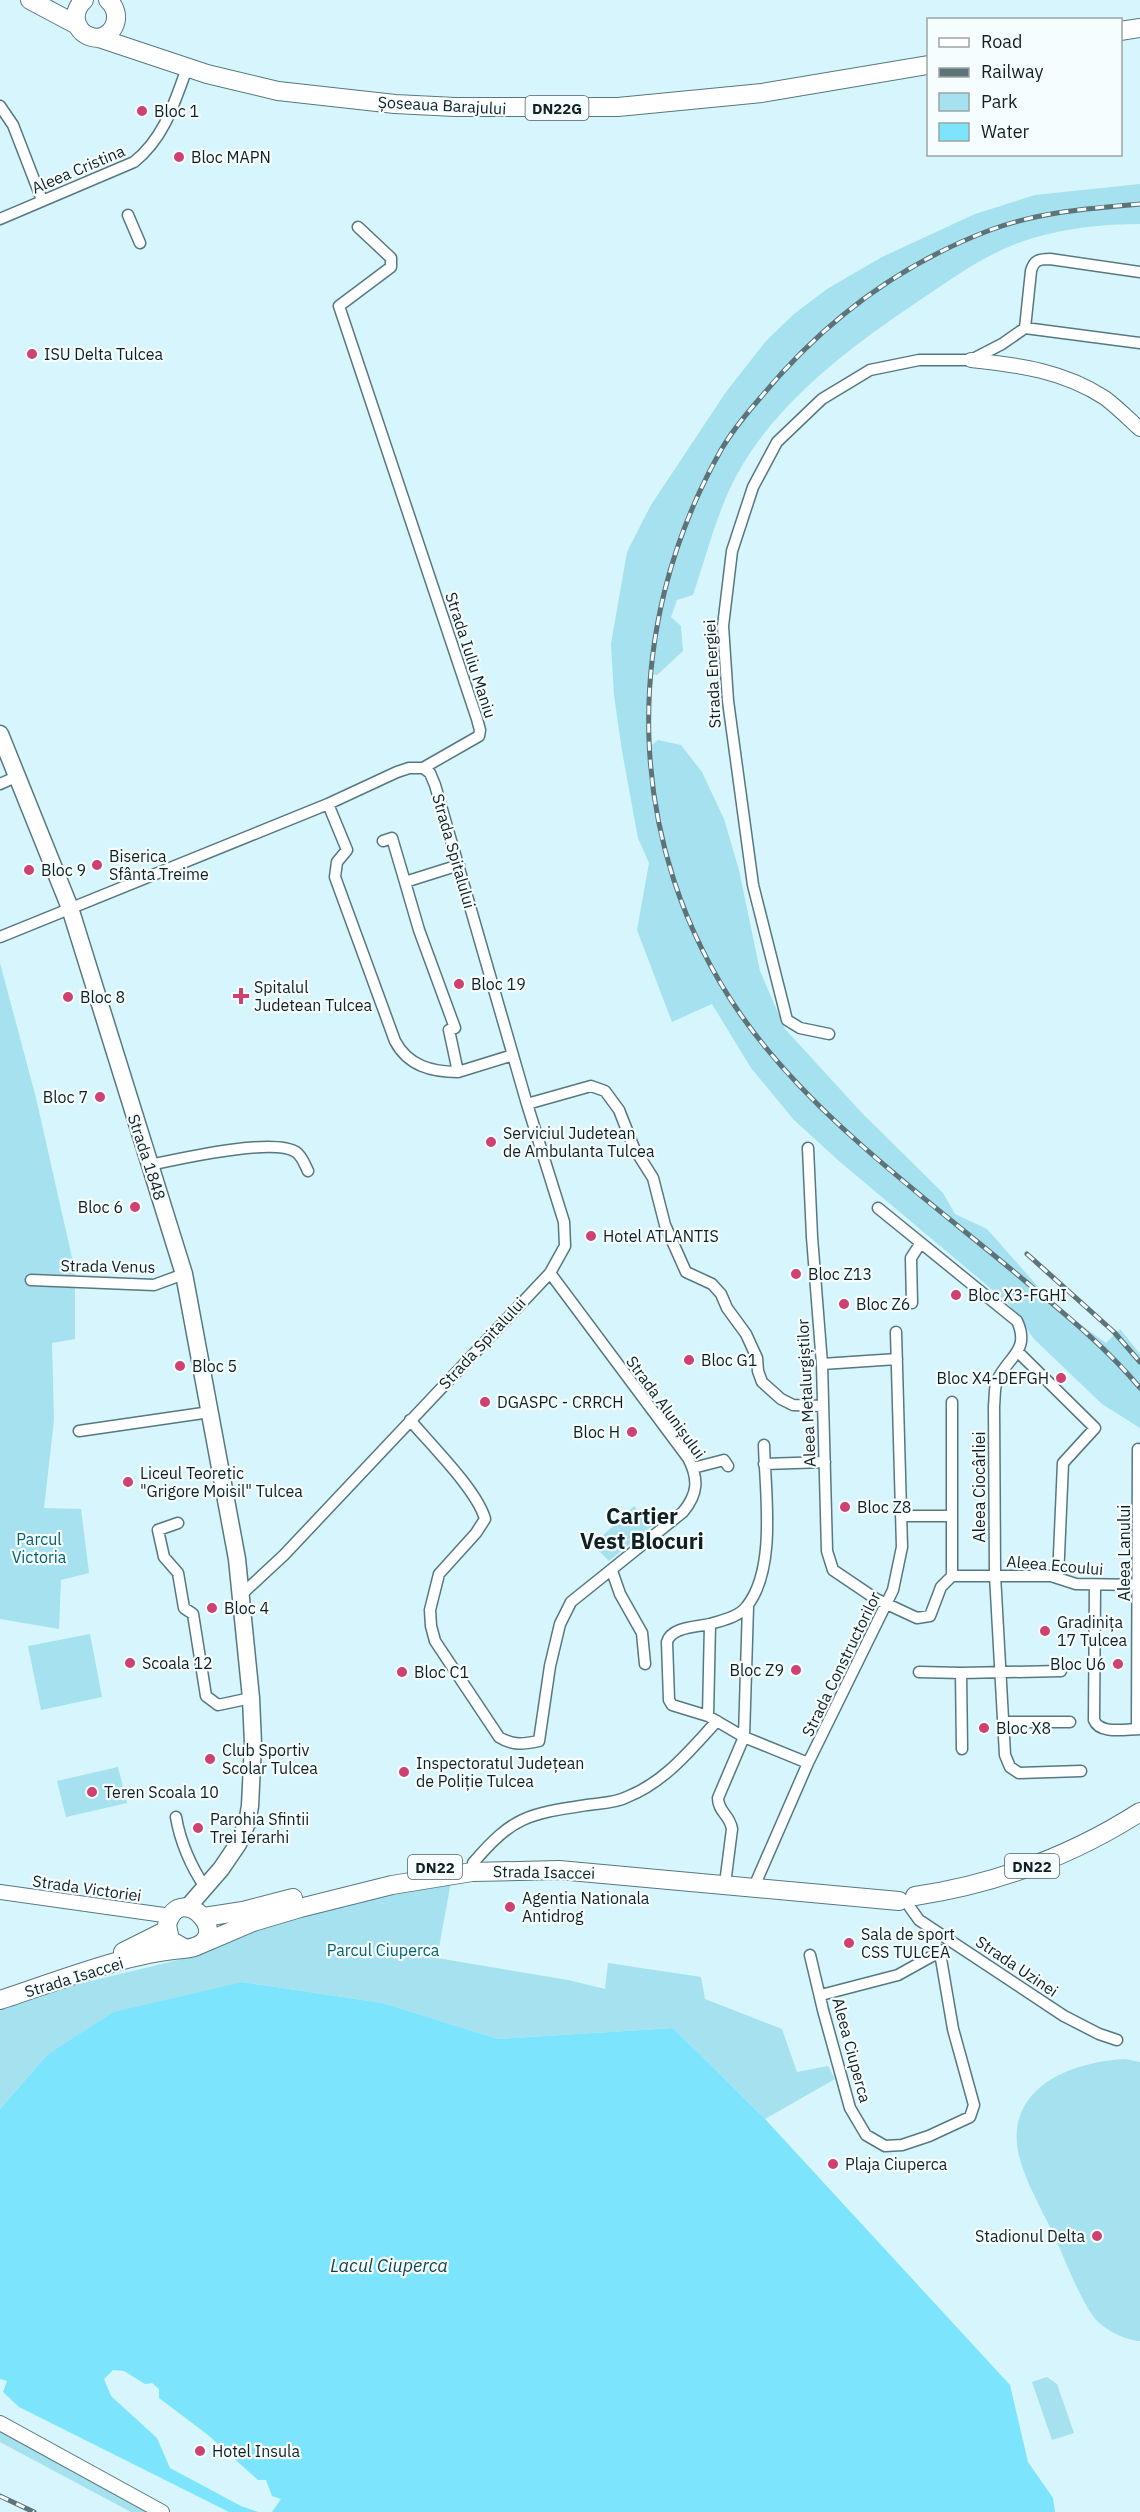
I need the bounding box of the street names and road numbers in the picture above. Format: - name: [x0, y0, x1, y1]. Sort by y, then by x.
- street label: Șoseaua Barajului: [377, 92, 507, 118]
- road number: DN22G: [526, 96, 588, 120]
- street label: Aleea Cristina: [28, 140, 128, 198]
- street label: Strada Iuliu Maniu: [441, 589, 501, 721]
- street label: Strada Energiei: [699, 619, 725, 729]
- street label: Strada Spitalului: [428, 791, 480, 911]
- street label: Strada 1848: [124, 1111, 170, 1203]
- street label: Strada Venus: [60, 1255, 156, 1277]
- street label: Strada Spitalului: [434, 1293, 530, 1393]
- street label: Aleea Metalurgiștilor: [792, 1318, 820, 1468]
- street label: Strada Alunișului: [622, 1352, 710, 1462]
- street label: Aleea Ciocârliei: [969, 1432, 989, 1543]
- street label: Aleea Lanului: [1114, 1505, 1134, 1601]
- street label: Aleea Ecoului: [1006, 1551, 1104, 1579]
- street label: Strada Constructorilor: [797, 1588, 885, 1740]
- road number: DN22: [1005, 1854, 1059, 1878]
- road number: DN22: [408, 1855, 462, 1879]
- street label: Strada Isaccei: [493, 1861, 595, 1883]
- street label: Strada Victoriei: [31, 1870, 143, 1906]
- street label: Strada Uzinei: [972, 1931, 1062, 2001]
- street label: Strada Isaccei: [22, 1952, 126, 2002]
- street label: Aleea Ciuperca: [828, 1995, 876, 2105]

